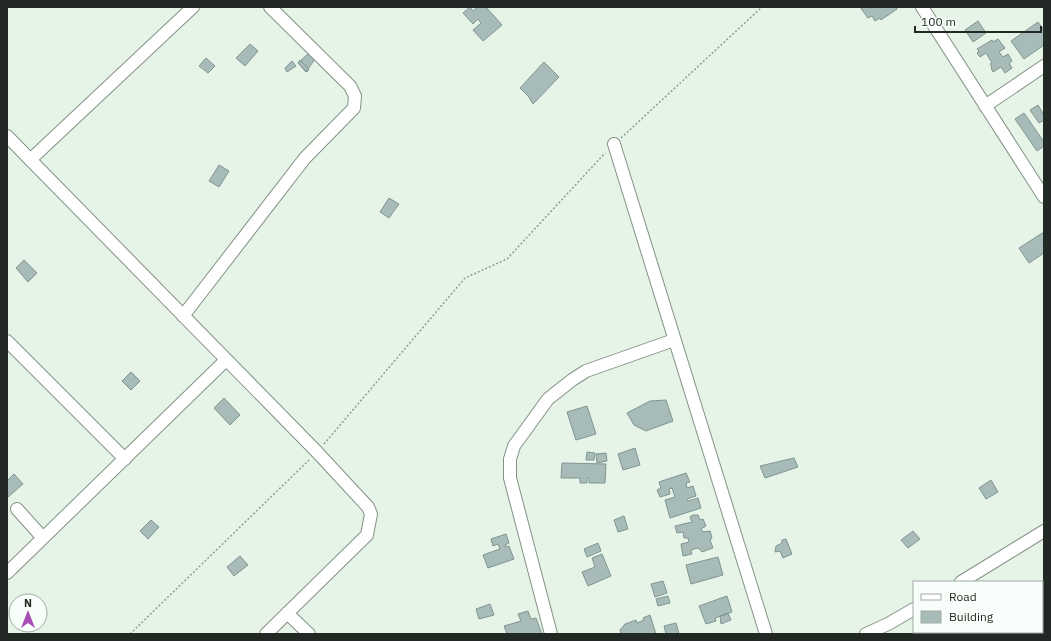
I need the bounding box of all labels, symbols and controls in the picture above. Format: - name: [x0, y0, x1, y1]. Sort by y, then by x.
- scale bar: [915, 8, 1041, 34]
- text: 100 m: [921, 14, 956, 29]
- legend: [913, 581, 1043, 633]
- text: Road: [949, 589, 977, 604]
- north arrow: [8, 593, 48, 633]
- text: N: [24, 596, 32, 610]
- text: Building: [949, 609, 994, 624]

